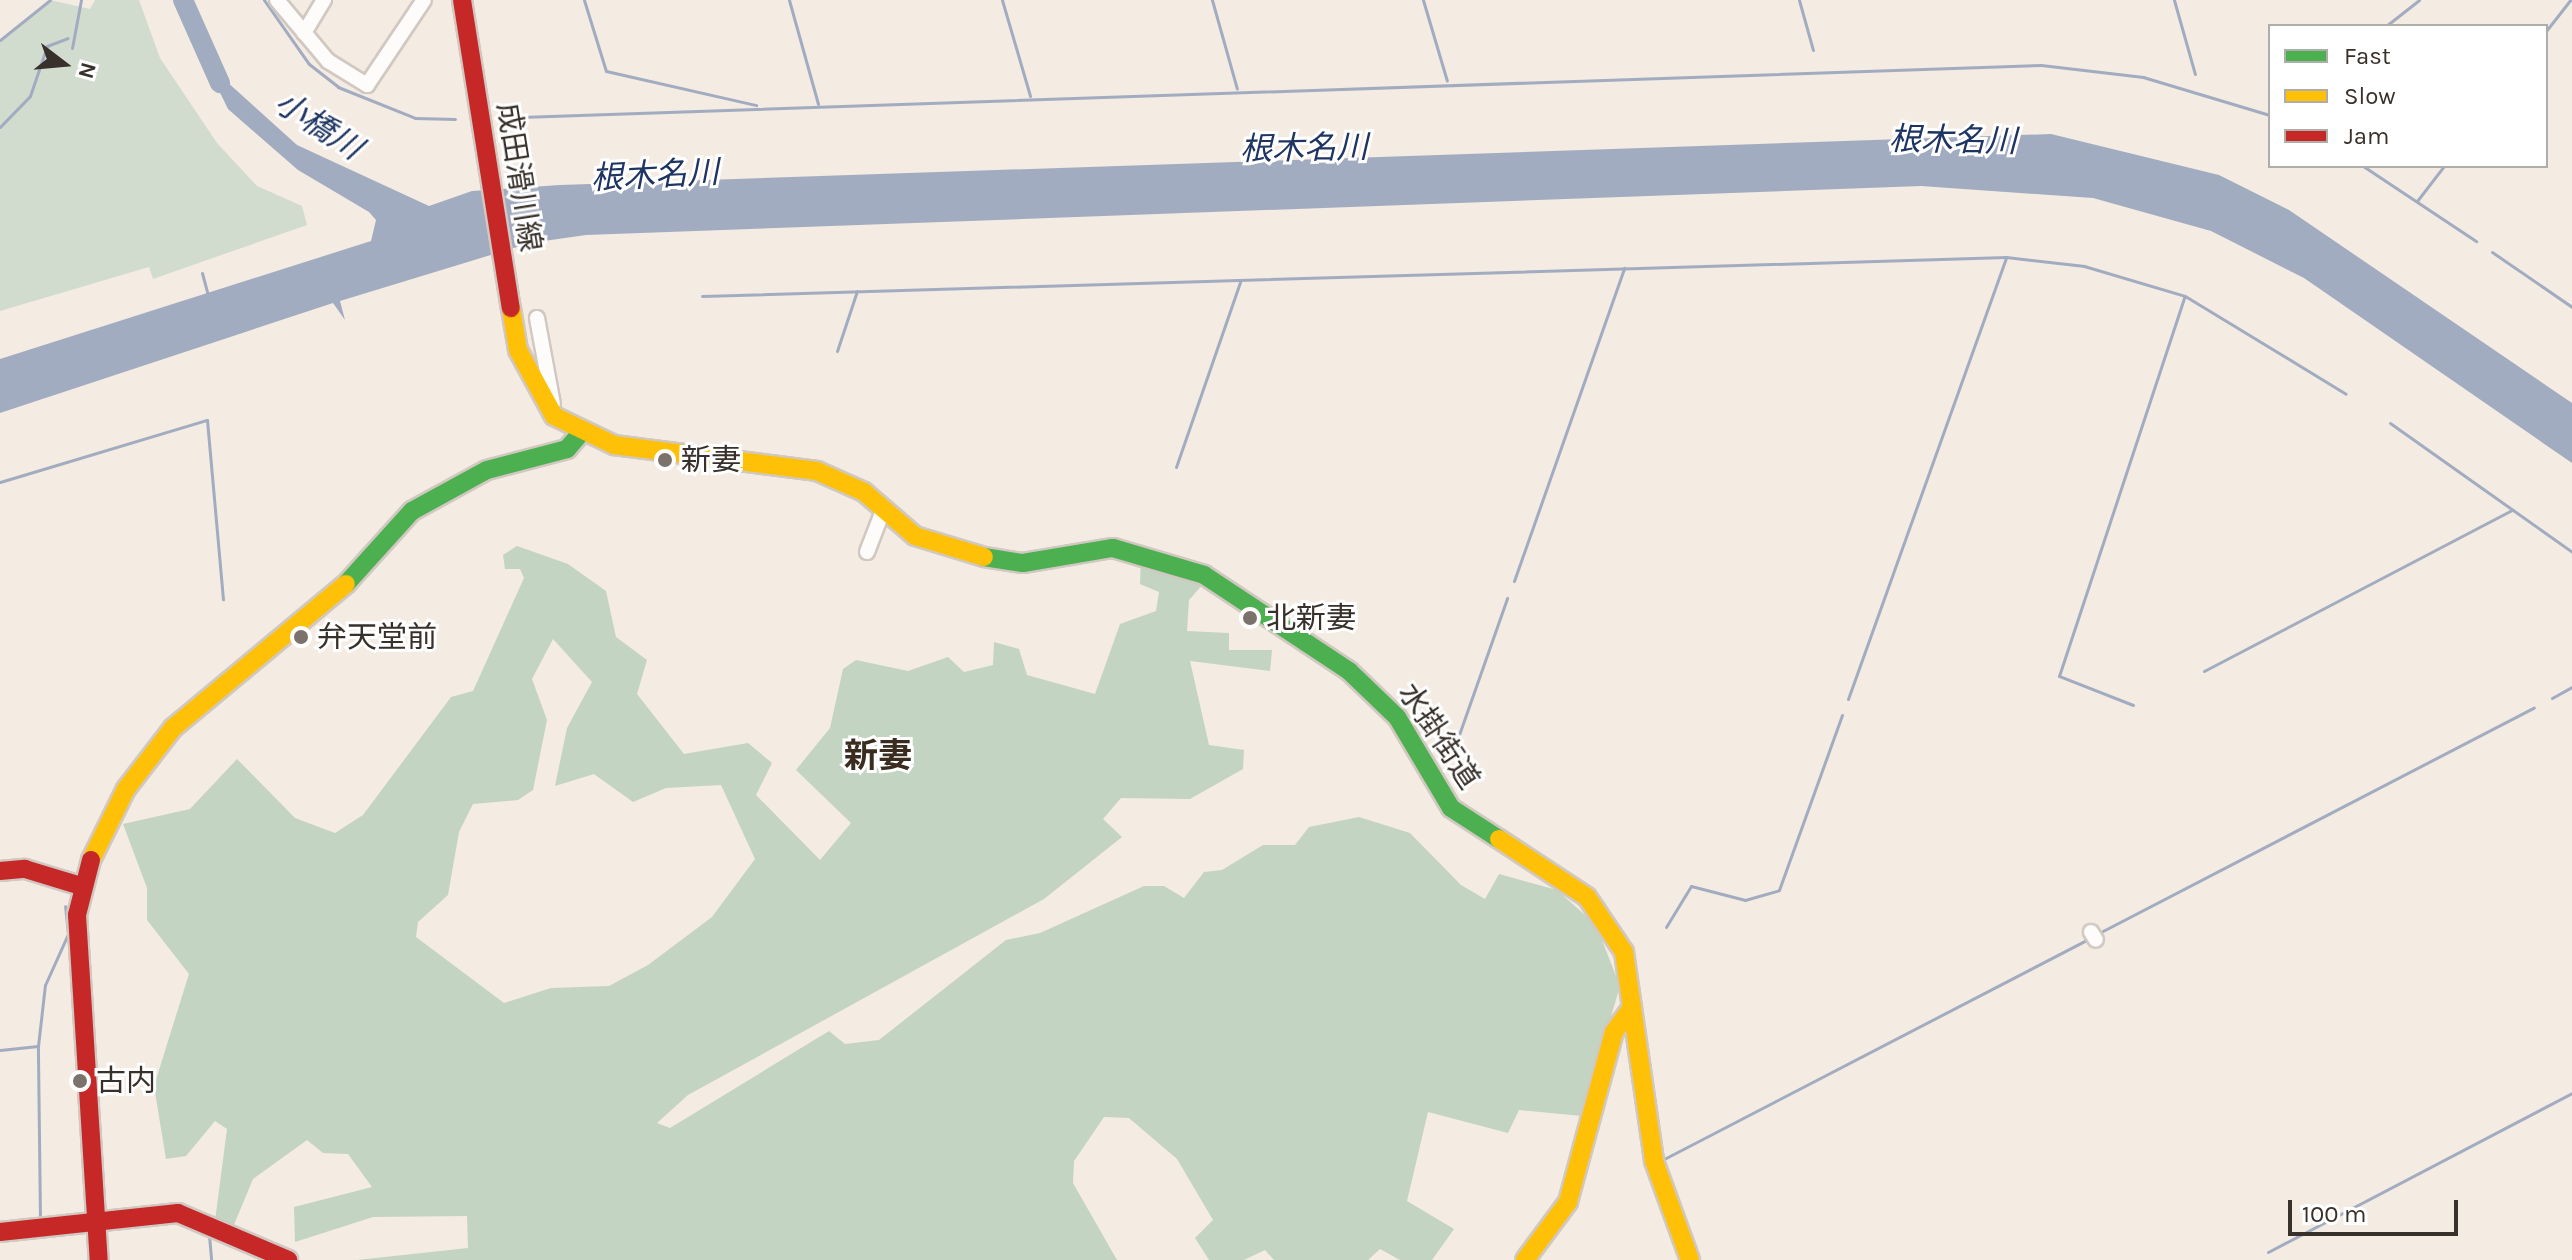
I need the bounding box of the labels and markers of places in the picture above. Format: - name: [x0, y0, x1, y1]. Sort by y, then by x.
- place label: 新妻: [681, 442, 741, 478]
- marker: 新妻: [656, 451, 674, 469]
- place label: 北新妻: [1266, 600, 1356, 636]
- marker: 北新妻: [1241, 609, 1259, 627]
- place label: 弁天堂前: [317, 619, 437, 655]
- marker: 弁天堂前: [292, 628, 310, 646]
- place label: 古内: [96, 1063, 156, 1099]
- marker: 古内: [71, 1072, 89, 1090]

